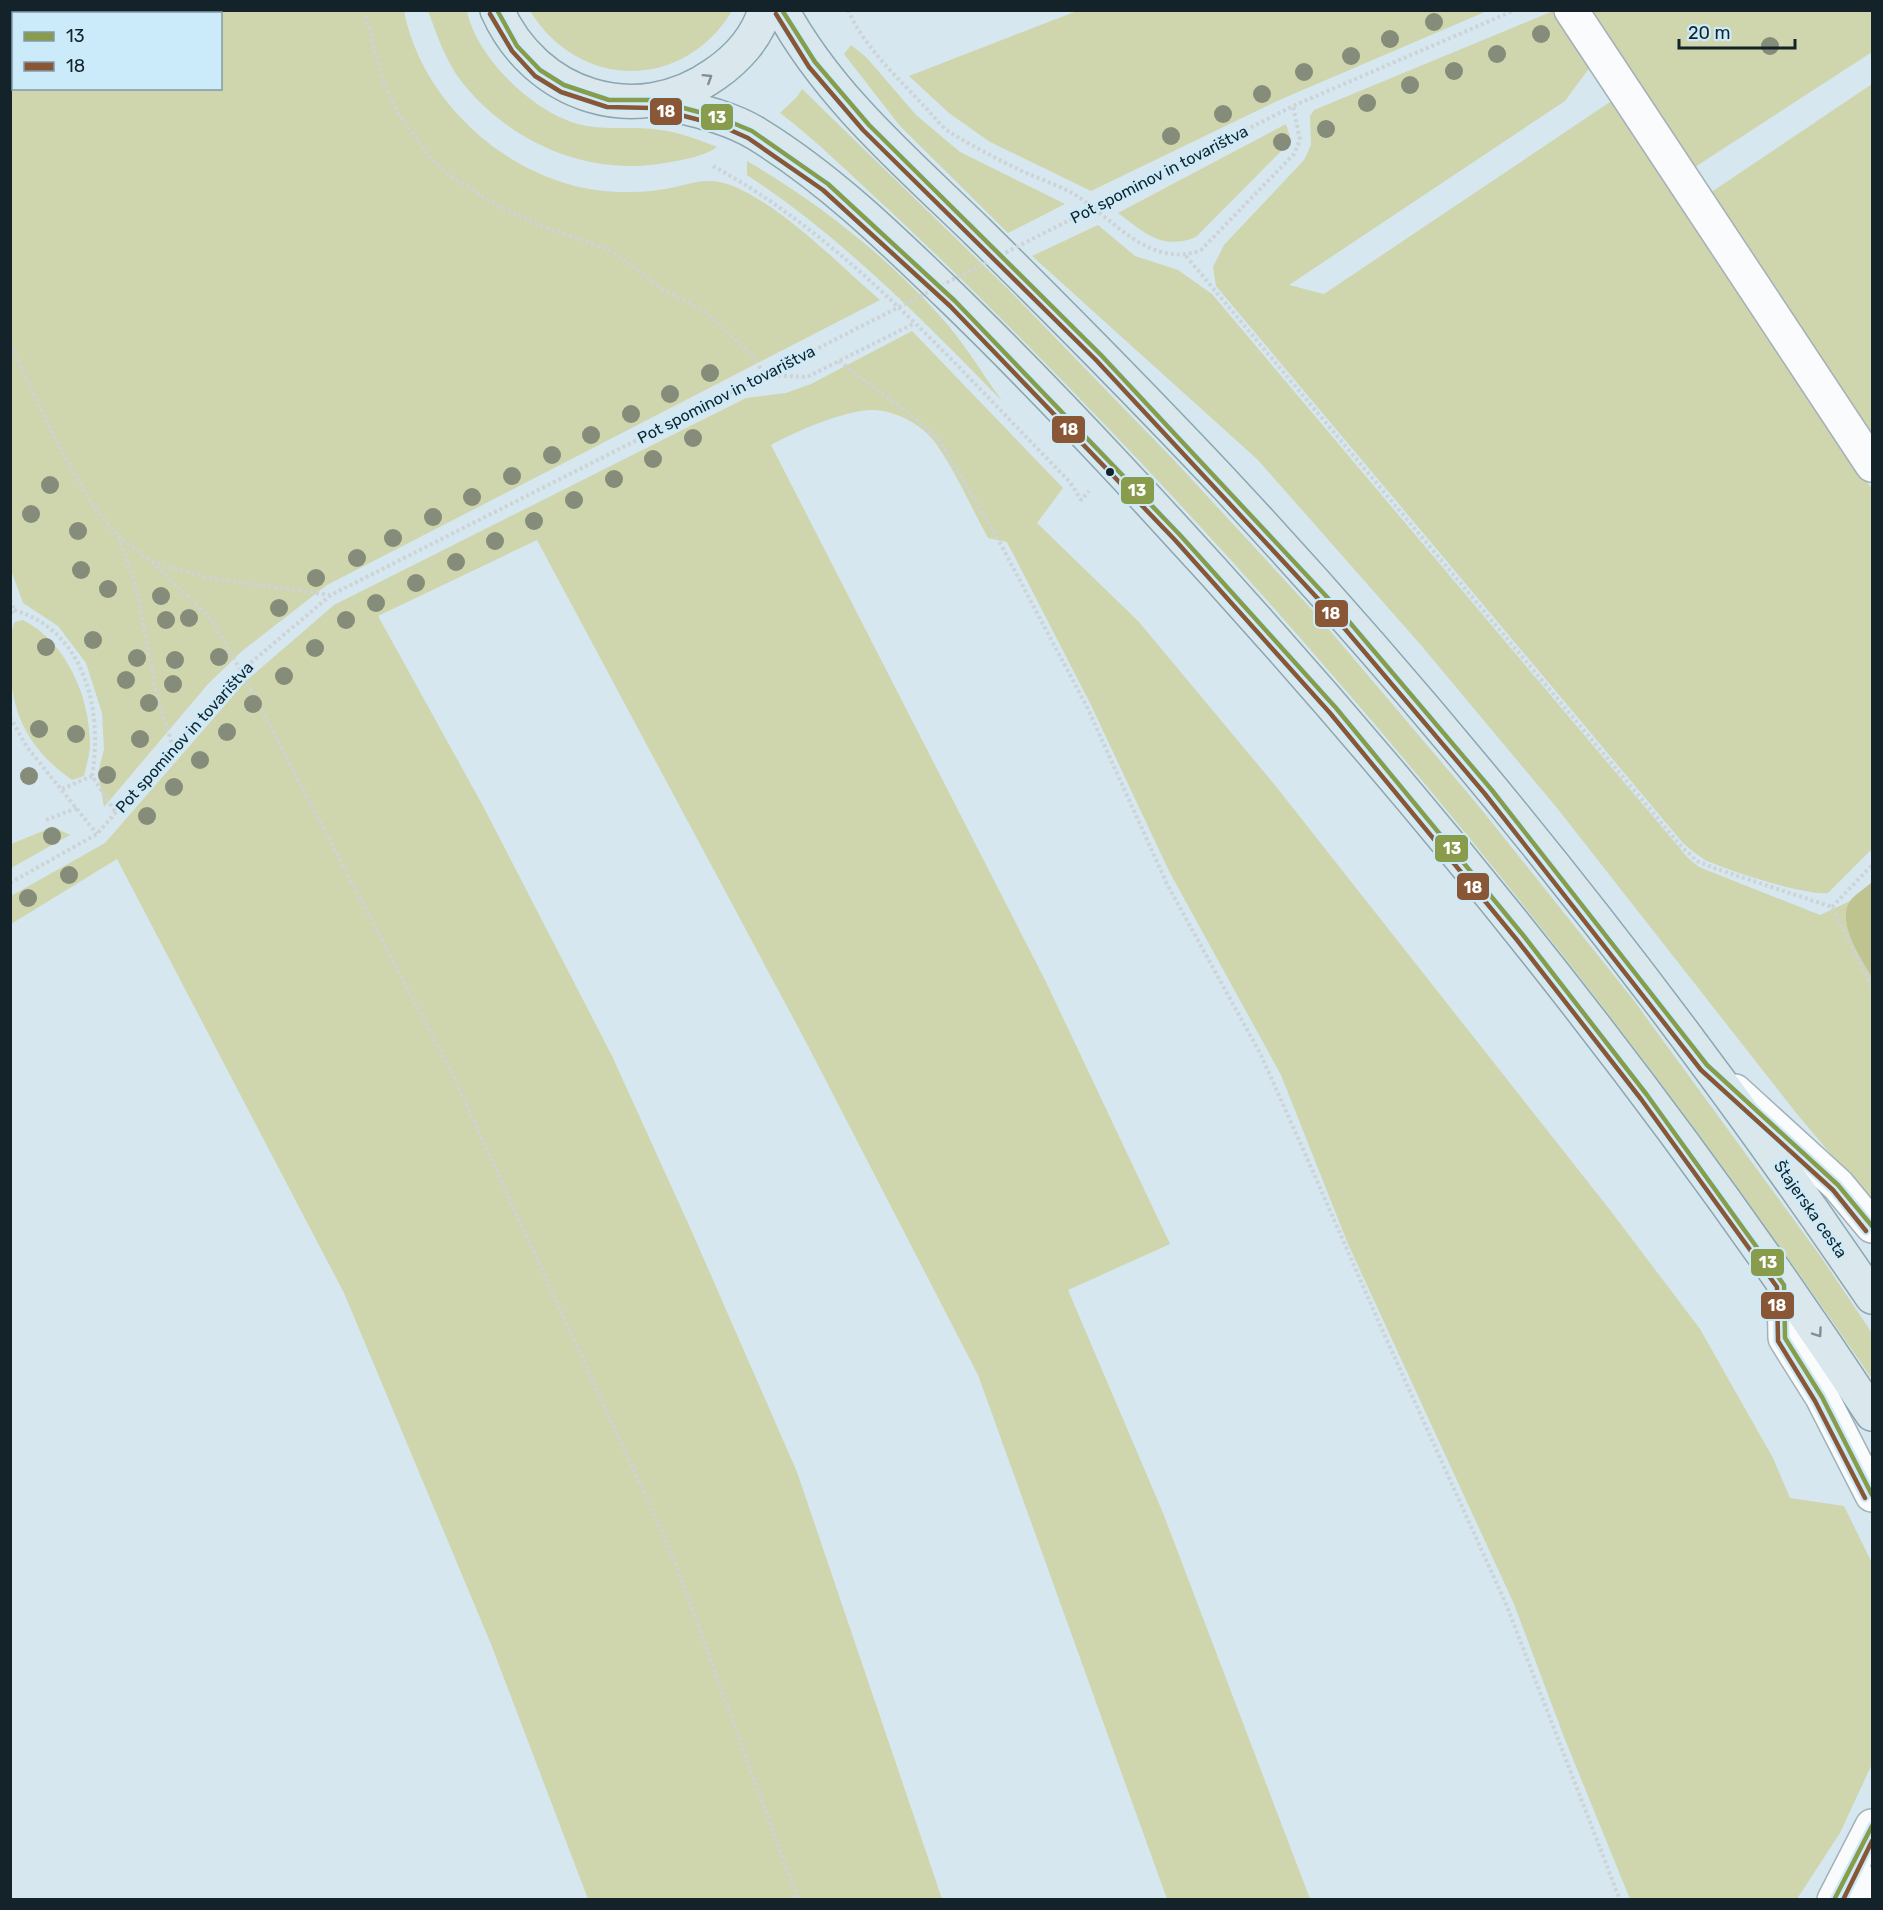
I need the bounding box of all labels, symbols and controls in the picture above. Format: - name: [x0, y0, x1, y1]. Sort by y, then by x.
- legend: [12, 12, 222, 90]
- scale bar: [1679, 12, 1794, 50]
- text: 20 m: [1688, 22, 1730, 44]
- text: 13: [66, 25, 85, 47]
- text: 18: [66, 55, 85, 77]
- one-way arrow: [702, 74, 712, 86]
- line badge: 18: [649, 97, 683, 126]
- text: 18: [657, 102, 676, 121]
- line badge: 13: [700, 103, 734, 131]
- text: 13: [708, 108, 726, 127]
- street label: Pot spominov in tovarištva: [1067, 121, 1251, 228]
- street label: Pot spominov in tovarištva: [634, 341, 818, 448]
- line badge: 18: [1051, 415, 1086, 444]
- text: 18: [1060, 420, 1079, 439]
- unlabelled marker: [1104, 466, 1116, 478]
- line badge: 13: [1120, 476, 1155, 505]
- text: 13: [1128, 481, 1146, 500]
- line badge: 18: [1314, 599, 1349, 628]
- text: 18: [1322, 604, 1341, 623]
- street label: Pot spominov in tovarištva: [111, 658, 257, 817]
- line badge: 13: [1434, 834, 1469, 863]
- text: 13: [1443, 839, 1461, 858]
- line badge: 18: [1456, 872, 1490, 901]
- text: 18: [1464, 878, 1483, 897]
- street label: Štajerska cesta: [1770, 1156, 1852, 1262]
- line badge: 13: [1750, 1248, 1785, 1277]
- text: 13: [1759, 1253, 1777, 1272]
- line badge: 18: [1760, 1291, 1795, 1320]
- text: 18: [1768, 1296, 1787, 1315]
- one-way arrow: [1811, 1326, 1822, 1337]

